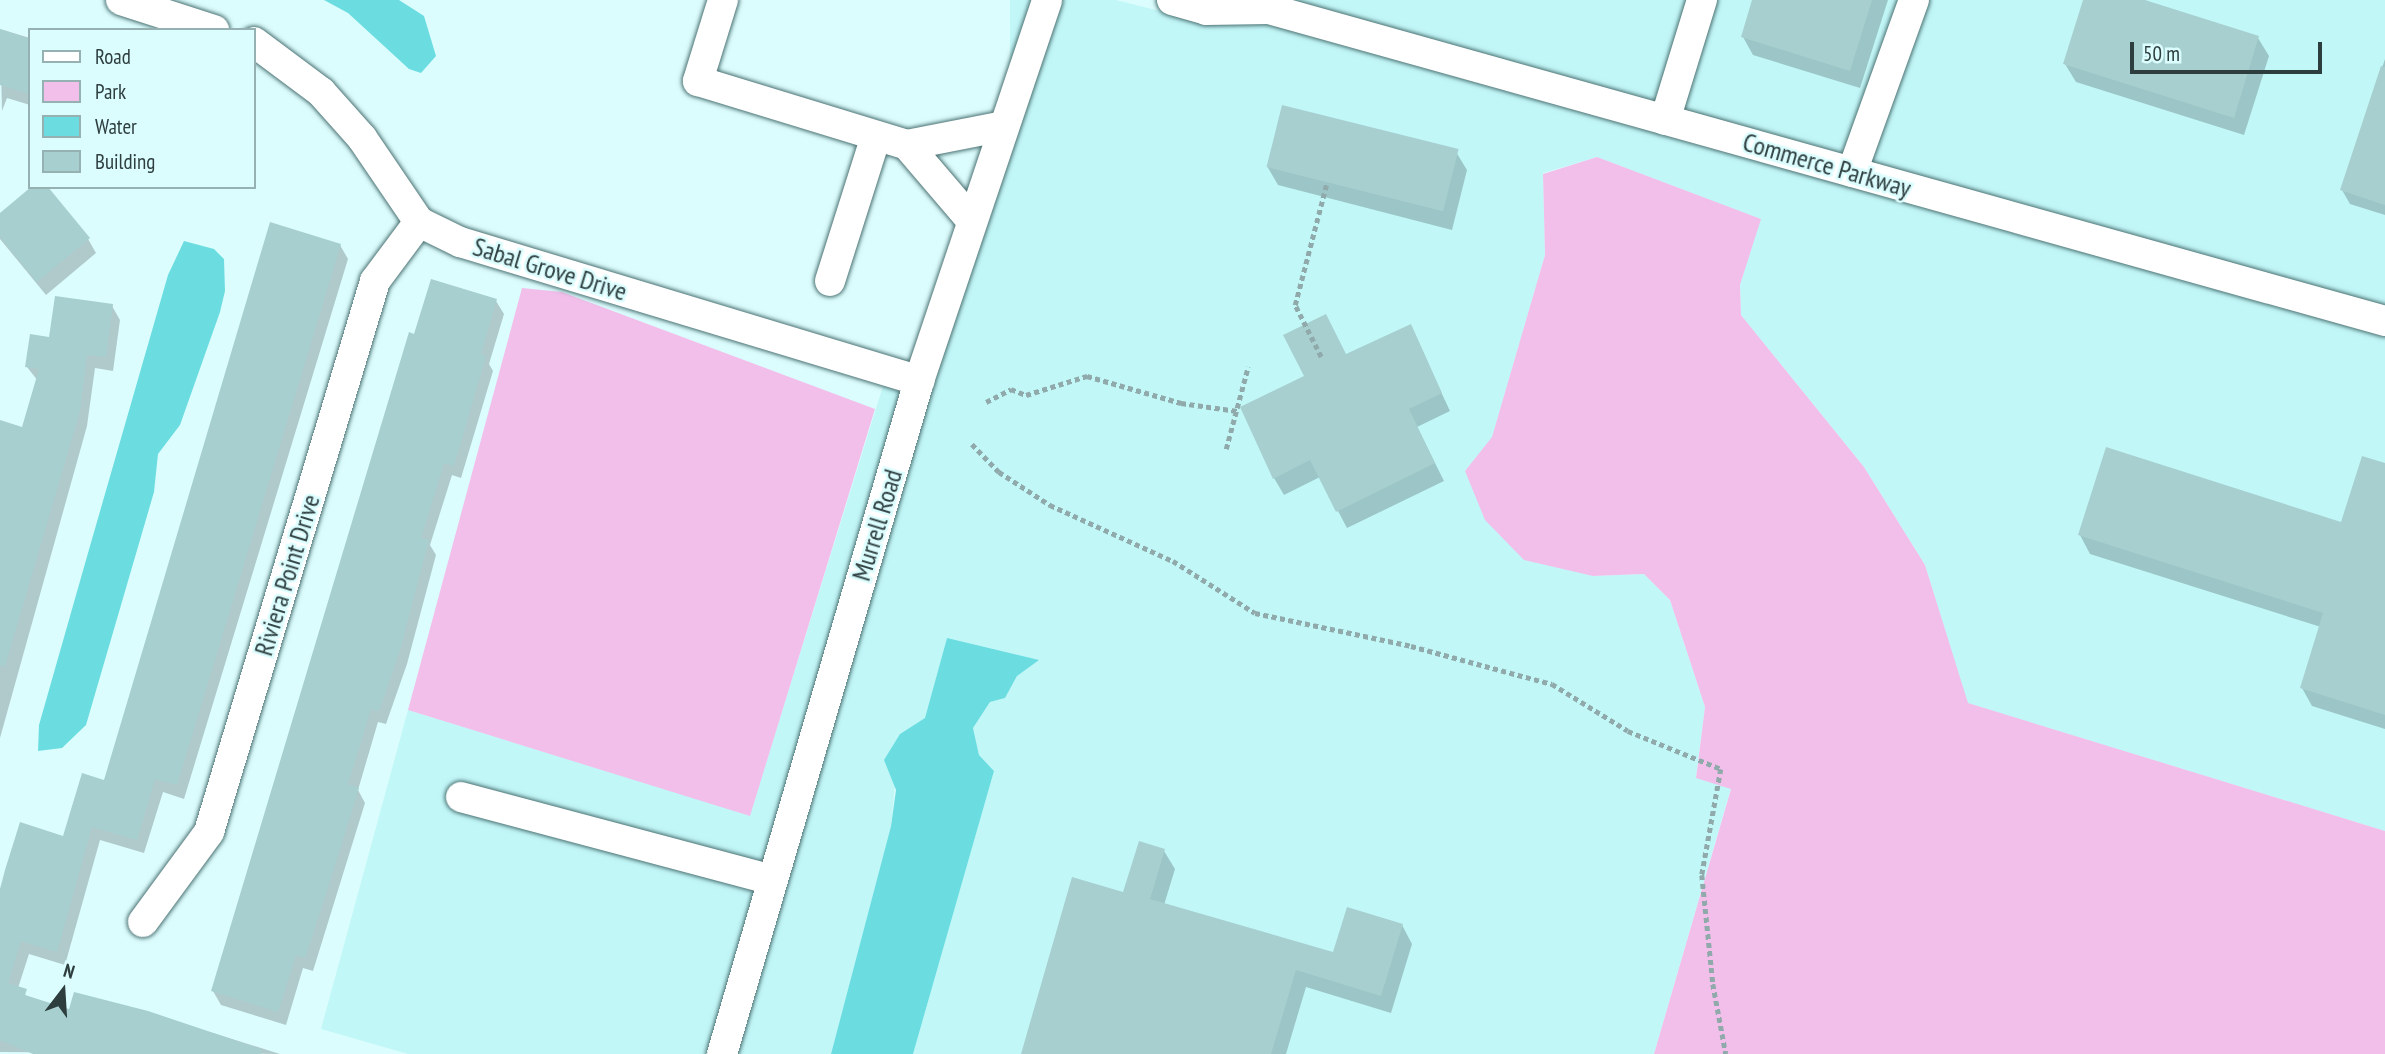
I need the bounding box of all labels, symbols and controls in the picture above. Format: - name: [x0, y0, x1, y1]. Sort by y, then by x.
- legend: [28, 28, 256, 189]
- scale bar: [2133, 28, 2326, 72]
- text: 50 m: [2143, 40, 2180, 67]
- text: Road: [95, 43, 131, 70]
- text: Park: [95, 78, 126, 105]
- text: Water: [95, 113, 137, 140]
- street label: Commerce Parkway: [1739, 126, 1915, 204]
- text: Building: [95, 148, 155, 175]
- street label: Sabal Grove Drive: [469, 231, 631, 307]
- street label: Murrell Road: [845, 466, 909, 584]
- street label: Riviera Point Drive: [248, 491, 326, 659]
- north arrow: [28, 956, 98, 1026]
- text: N: [61, 958, 78, 984]

